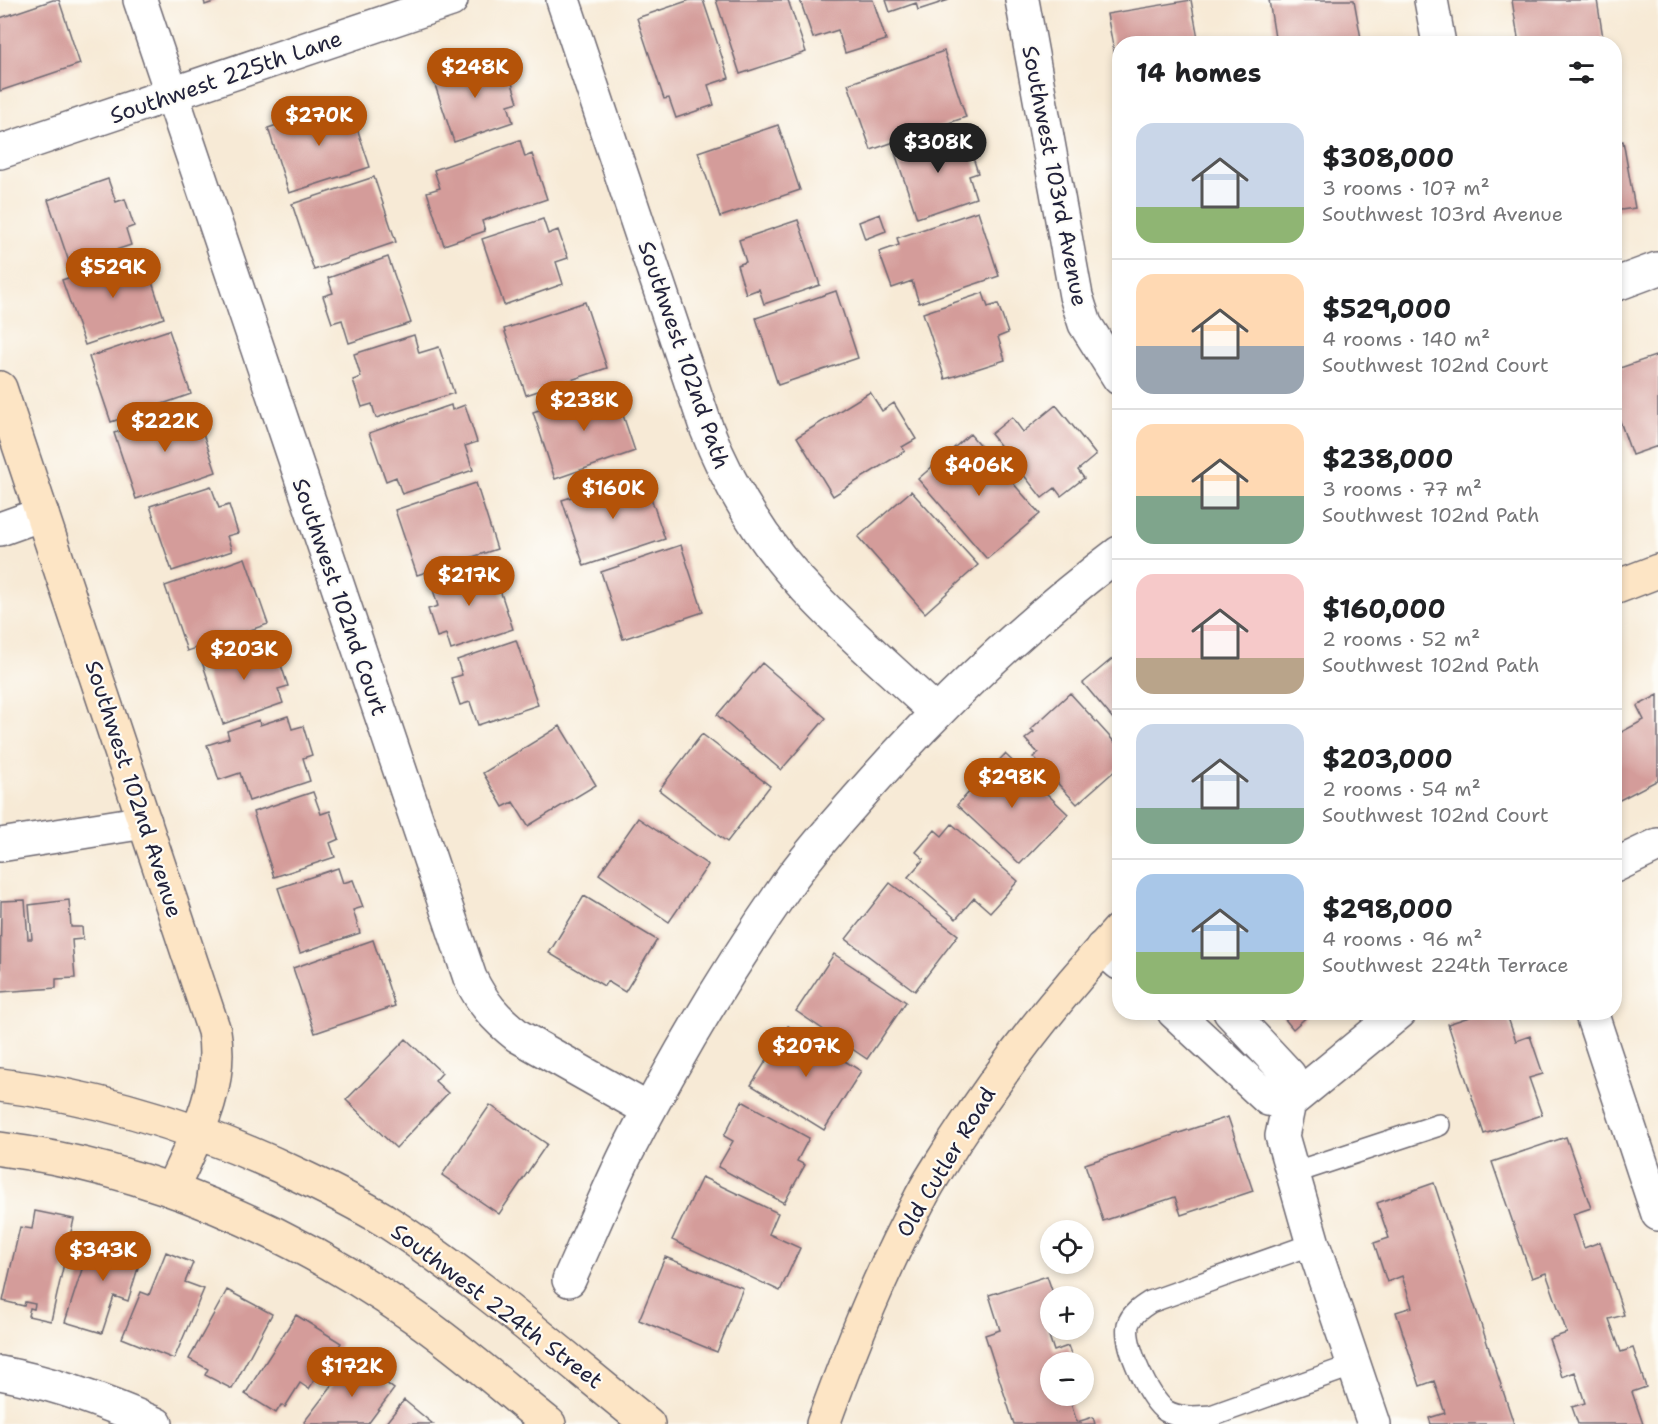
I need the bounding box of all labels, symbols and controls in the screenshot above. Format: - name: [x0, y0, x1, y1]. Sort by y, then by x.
- street label: Southwest 225th Lane: [106, 24, 346, 130]
- street label: Southwest 103rd Avenue: [1015, 43, 1095, 309]
- pin: $248K: [433, 48, 517, 99]
- text: $248K: [441, 54, 509, 80]
- text: 14 homes: [1136, 55, 1262, 90]
- icon: filters: [1565, 56, 1598, 89]
- pin: $270K: [277, 96, 361, 147]
- text: $270K: [285, 102, 353, 128]
- pin: $308K: [896, 123, 980, 174]
- text: $308K: [903, 129, 973, 155]
- text: $308,000: [1322, 140, 1454, 175]
- icon: home: [1184, 147, 1256, 219]
- text: 3 rooms · 107 m²: [1322, 175, 1490, 201]
- text: Southwest 103rd Avenue: [1322, 201, 1563, 227]
- street label: Southwest 102nd Path: [631, 237, 737, 473]
- pin: $529K: [71, 248, 155, 299]
- text: $529K: [80, 254, 146, 280]
- text: $529,000: [1322, 291, 1451, 326]
- icon: home: [1184, 298, 1256, 370]
- text: 4 rooms · 140 m²: [1322, 326, 1490, 352]
- text: Southwest 102nd Court: [1322, 352, 1549, 378]
- pin: $238K: [542, 381, 626, 432]
- text: $238K: [550, 387, 618, 413]
- pin: $222K: [123, 402, 207, 453]
- text: $222K: [131, 408, 199, 434]
- text: $238,000: [1322, 441, 1453, 476]
- pin: $406K: [937, 446, 1021, 497]
- icon: home: [1184, 448, 1256, 520]
- text: $406K: [944, 452, 1014, 478]
- pin: $160K: [571, 469, 655, 520]
- street label: Southwest 102nd Court: [286, 474, 394, 720]
- text: $160K: [581, 475, 645, 501]
- text: 3 rooms · 77 m²: [1322, 476, 1482, 502]
- text: Southwest 102nd Path: [1322, 502, 1539, 528]
- pin: $217K: [427, 556, 511, 607]
- text: $217K: [438, 562, 500, 588]
- text: $160,000: [1322, 591, 1446, 626]
- icon: home: [1184, 598, 1256, 670]
- text: 2 rooms · 52 m²: [1322, 626, 1480, 652]
- pin: $203K: [202, 630, 286, 681]
- text: $203K: [210, 636, 278, 662]
- text: Southwest 102nd Path: [1322, 652, 1539, 678]
- street label: Southwest 102nd Avenue: [79, 657, 189, 921]
- text: $203,000: [1322, 741, 1453, 776]
- icon: home: [1184, 748, 1256, 820]
- pin: $298K: [970, 758, 1054, 809]
- text: $298K: [978, 764, 1046, 790]
- text: 2 rooms · 54 m²: [1322, 776, 1481, 802]
- text: Southwest 102nd Court: [1322, 802, 1549, 828]
- text: $298,000: [1322, 891, 1453, 926]
- icon: home: [1184, 898, 1256, 970]
- text: 4 rooms · 96 m²: [1322, 926, 1483, 952]
- text: Southwest 224th Terrace: [1322, 952, 1569, 978]
- pin: $207K: [764, 1027, 848, 1078]
- text: $207K: [772, 1033, 840, 1059]
- street label: Old Cutler Road: [890, 1081, 1002, 1242]
- street label: Southwest 224th Street: [385, 1217, 609, 1395]
- map controls: [1040, 1220, 1094, 1406]
- button: locate: [1040, 1220, 1094, 1274]
- pin: $343K: [61, 1231, 145, 1282]
- text: $343K: [69, 1237, 137, 1263]
- button: +: [1040, 1286, 1094, 1340]
- pin: $172K: [310, 1347, 394, 1398]
- button: −: [1040, 1352, 1094, 1406]
- text: $172K: [321, 1353, 383, 1379]

